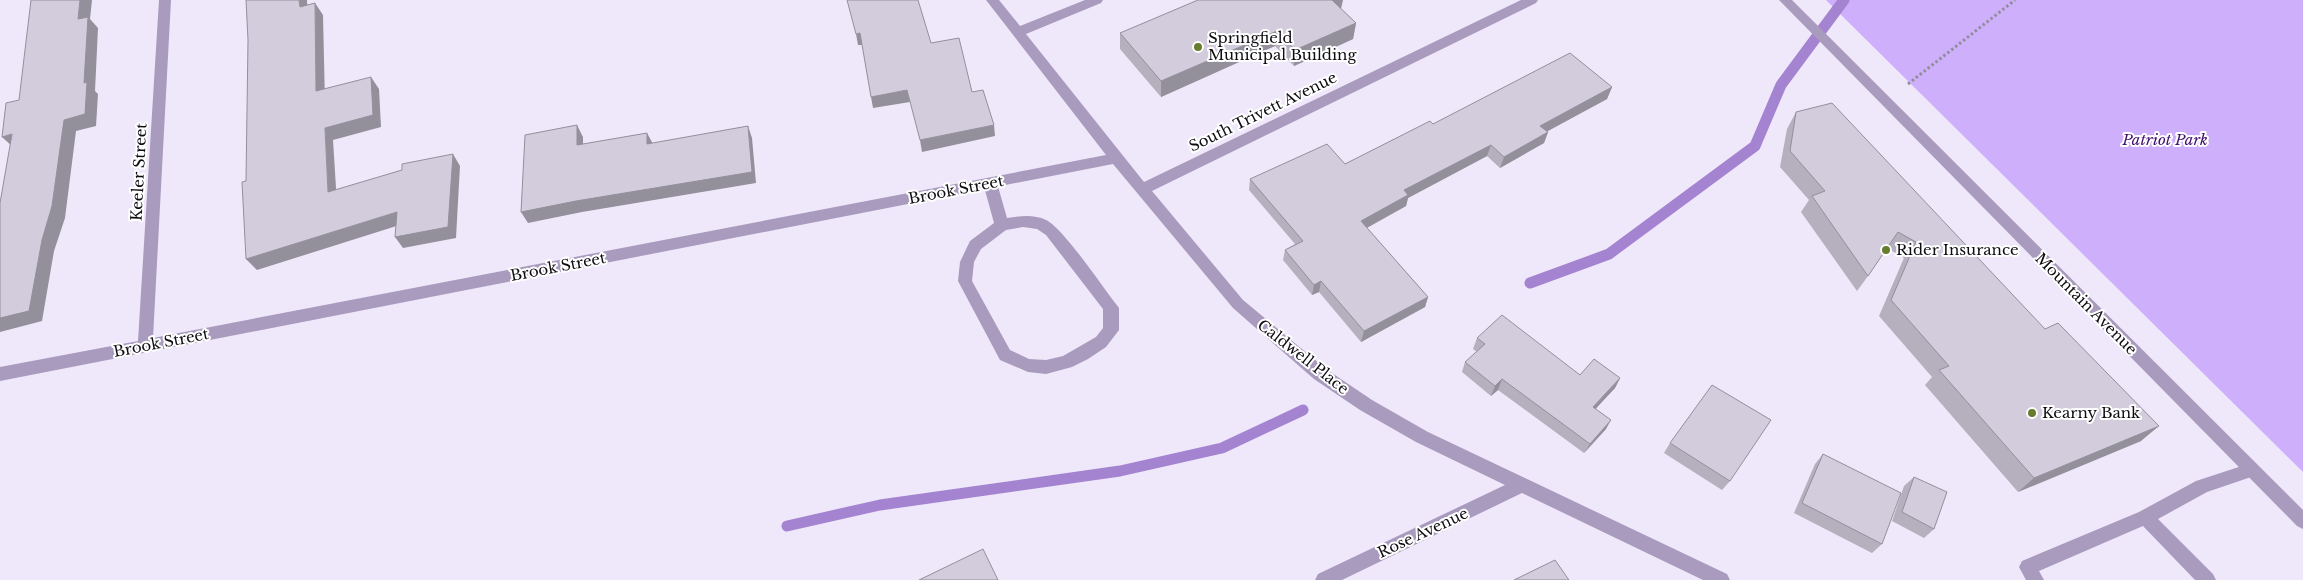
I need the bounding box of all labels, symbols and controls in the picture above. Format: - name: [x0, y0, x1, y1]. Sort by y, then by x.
- place label: Springfield Municipal Building: [1208, 28, 1357, 64]
- marker: Springfield Municipal Building: [1192, 41, 1204, 53]
- street label: South Trivett Avenue: [1186, 67, 1340, 156]
- street label: Keeler Street: [126, 122, 151, 222]
- park label: Patriot Park: [2121, 130, 2208, 149]
- street label: Brook Street: [907, 171, 1005, 208]
- place label: Rider Insurance: [1896, 240, 2019, 259]
- marker: Rider Insurance: [1880, 244, 1892, 256]
- street label: Brook Street: [509, 248, 607, 285]
- street label: Mountain Avenue: [2031, 249, 2141, 359]
- street label: Caldwell Place: [1254, 315, 1353, 398]
- street label: Brook Street: [112, 324, 210, 361]
- place label: Kearny Bank: [2042, 403, 2141, 422]
- marker: Kearny Bank: [2026, 407, 2038, 419]
- street label: Rose Avenue: [1374, 503, 1471, 562]

